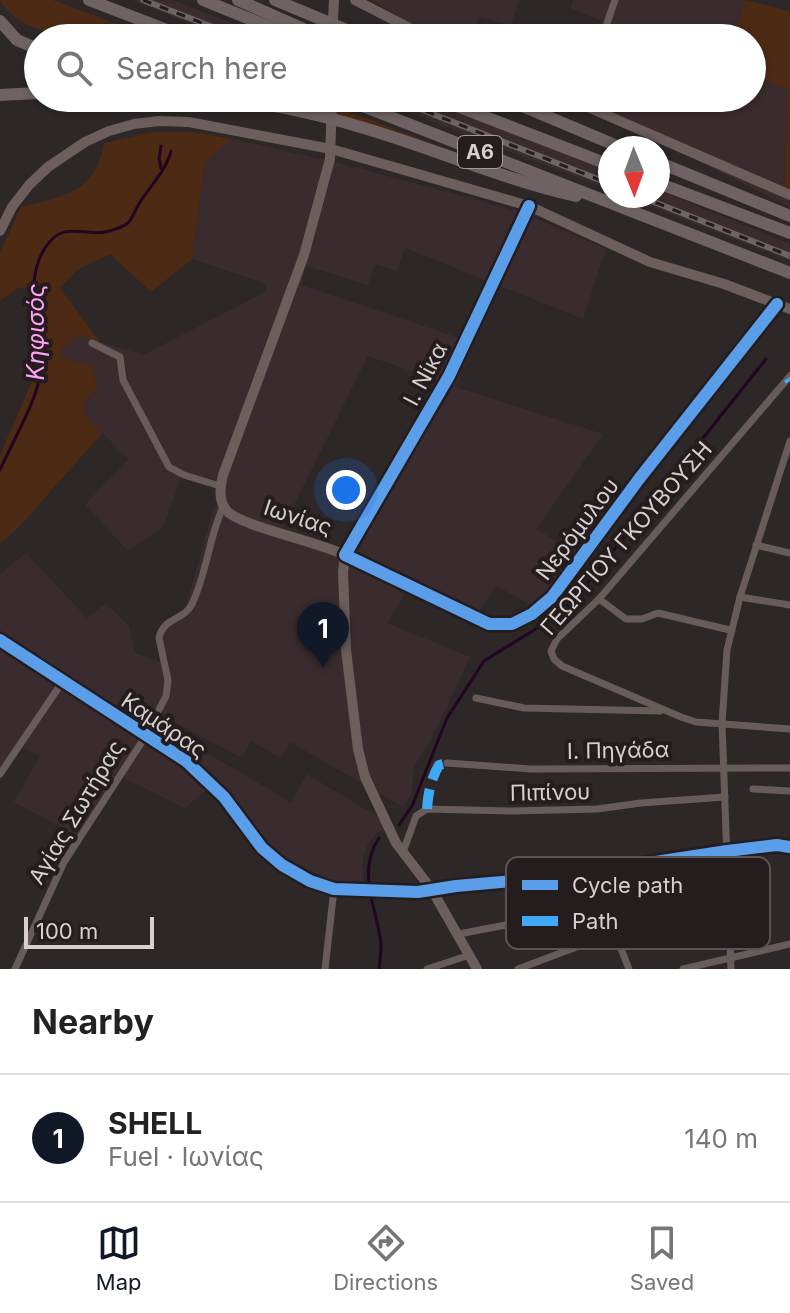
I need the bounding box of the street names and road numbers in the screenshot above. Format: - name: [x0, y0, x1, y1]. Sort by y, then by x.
- road number: Α6: [458, 136, 502, 168]
- street label: Ι. Νίκα: [398, 338, 452, 410]
- street label: ΓΕΩΡΓΙΟΥ ΓΚΟΥΒΟΥΣΗ: [535, 436, 717, 640]
- street label: Νερόμυλου: [530, 473, 624, 585]
- street label: Ιωνίας: [261, 494, 335, 540]
- street label: Καμάρας: [117, 687, 211, 763]
- street label: Αγίας Σωτήρας: [23, 735, 129, 889]
- street label: Ι. Πηγάδα: [567, 736, 669, 764]
- street label: Πιπίνου: [510, 778, 590, 806]

